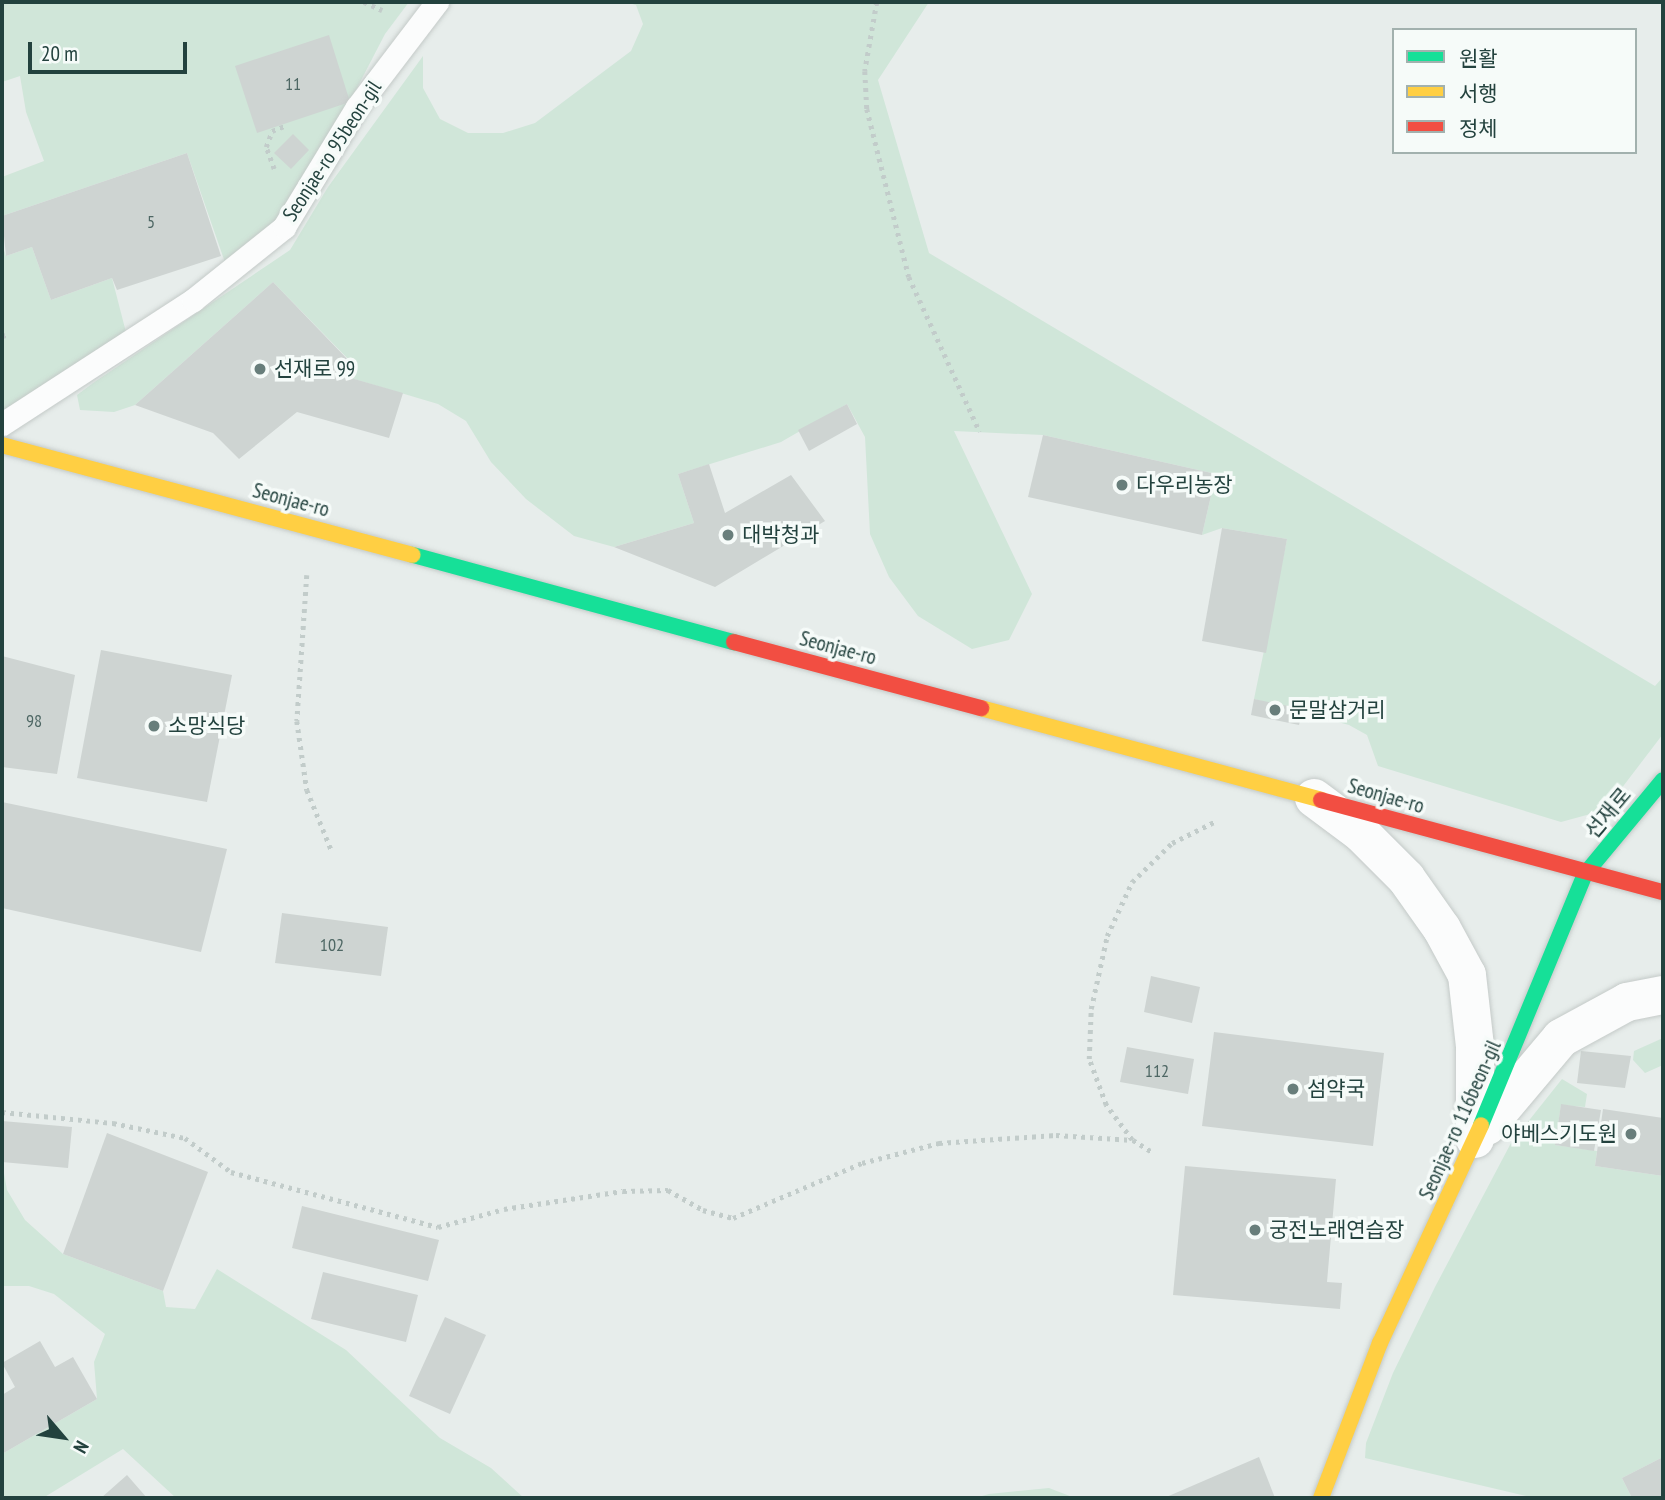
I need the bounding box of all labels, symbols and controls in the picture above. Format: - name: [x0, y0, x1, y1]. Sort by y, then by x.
- scale bar: [32, 28, 191, 72]
- legend: [1392, 28, 1637, 154]
- text: 20 m: [41, 40, 78, 67]
- text: 원활: [1459, 45, 1498, 72]
- house number: 11: [285, 73, 301, 95]
- street label: Seonjae-ro 95beon-gil: [277, 76, 387, 226]
- text: 서행: [1459, 80, 1498, 107]
- text: 정체: [1459, 115, 1498, 142]
- house number: 5: [147, 211, 155, 233]
- place label: 선재로 99: [274, 356, 355, 382]
- marker: 선재로 99: [252, 361, 268, 377]
- place label: 다우리농장: [1136, 472, 1233, 498]
- marker: 다우리농장: [1114, 477, 1130, 493]
- street label: Seonjae-ro: [250, 478, 332, 522]
- place label: 대박청과: [742, 522, 819, 548]
- marker: 대박청과: [720, 527, 736, 543]
- street label: Seonjae-ro: [797, 626, 879, 670]
- place label: 문말삼거리: [1289, 697, 1386, 723]
- marker: 문말삼거리: [1267, 702, 1283, 718]
- house number: 98: [26, 710, 42, 732]
- place label: 소망식당: [168, 713, 245, 739]
- marker: 소망식당: [146, 718, 162, 734]
- street label: Seonjae-ro: [1345, 773, 1427, 819]
- street label: 선재로: [1580, 783, 1636, 843]
- house number: 102: [320, 934, 344, 956]
- street label: Seonjae-ro 116beon-gil: [1414, 1036, 1506, 1204]
- house number: 112: [1145, 1060, 1169, 1082]
- place label: 섬약국: [1307, 1076, 1365, 1102]
- marker: 섬약국: [1285, 1081, 1301, 1097]
- place label: 야베스기도원: [1501, 1121, 1617, 1147]
- marker: 야베스기도원: [1623, 1126, 1639, 1142]
- place label: 궁전노래연습장: [1269, 1217, 1404, 1243]
- marker: 궁전노래연습장: [1247, 1222, 1263, 1238]
- north arrow: [28, 1402, 98, 1472]
- text: N: [68, 1437, 94, 1457]

